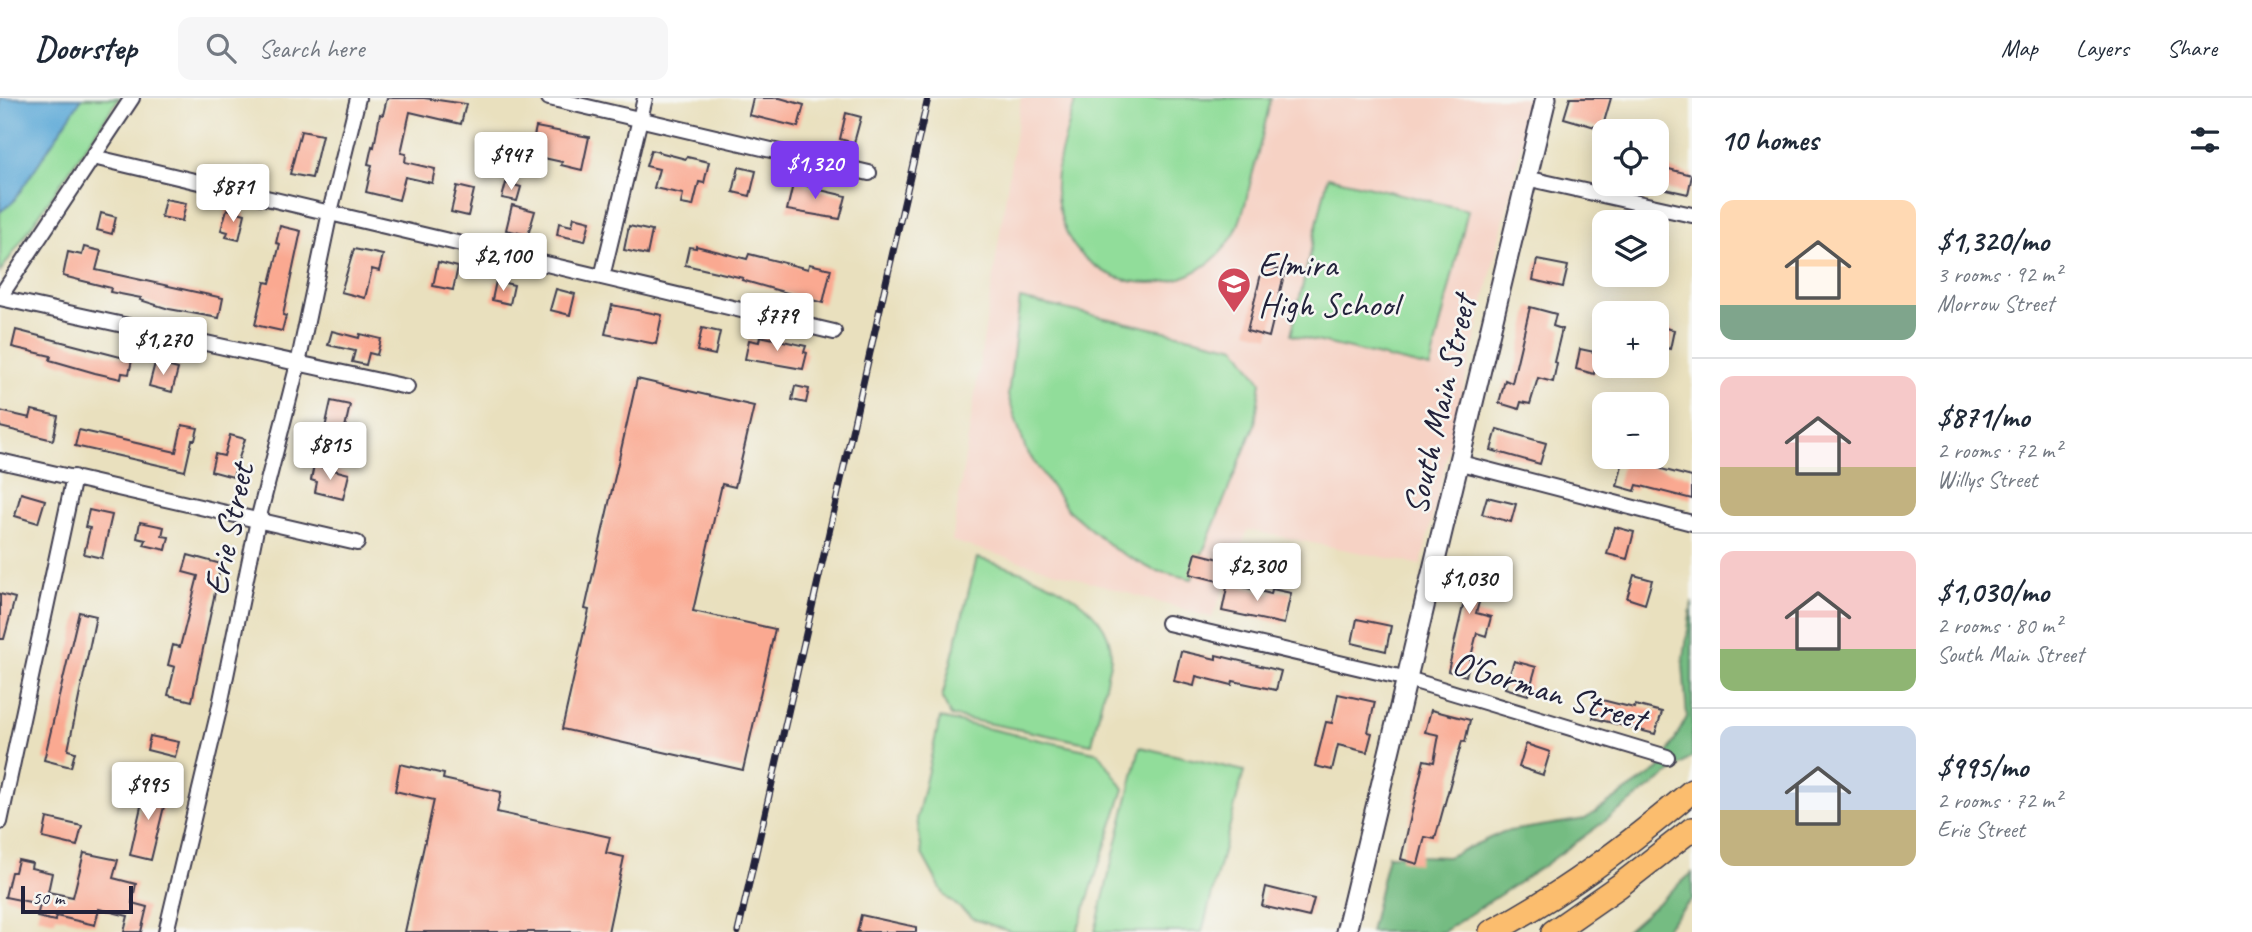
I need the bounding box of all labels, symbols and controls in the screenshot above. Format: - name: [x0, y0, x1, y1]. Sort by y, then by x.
- search box: [178, 17, 668, 80]
- text: Doorstep: [35, 27, 136, 69]
- icon: search: [202, 29, 240, 67]
- text: Search here: [258, 32, 364, 65]
- text: Map: [2001, 33, 2038, 63]
- text: Layers: [2076, 33, 2129, 63]
- text: Share: [2167, 33, 2217, 63]
- map controls: [1592, 119, 1669, 469]
- button: locate: [1592, 119, 1669, 196]
- text: 10 homes: [1720, 121, 1818, 159]
- icon: filters: [2186, 121, 2224, 159]
- pin: $947: [470, 132, 552, 192]
- text: $947: [490, 140, 532, 169]
- pin: $1,320: [758, 141, 872, 201]
- text: $1,320: [787, 149, 843, 178]
- pin: $871: [192, 164, 274, 224]
- text: $871: [212, 172, 254, 201]
- button: layers: [1592, 210, 1669, 287]
- text: $1,320/mo: [1937, 222, 2049, 260]
- icon: home: [1776, 228, 1860, 312]
- pin: $2,100: [446, 234, 560, 293]
- text: $2,100: [475, 241, 531, 270]
- place label: Elmira High School: [1258, 242, 1404, 327]
- text: 3 rooms · 92 m²: [1937, 260, 2061, 289]
- school or university icon: Elmira High School: [1215, 265, 1253, 314]
- street label: South Main Street: [1392, 287, 1487, 519]
- text: Morrow Street: [1937, 289, 2054, 318]
- pin: $779: [736, 294, 818, 353]
- text: $779: [757, 301, 797, 330]
- button: +: [1592, 301, 1669, 378]
- pin: $1,270: [106, 317, 220, 377]
- text: $1,270: [135, 325, 191, 354]
- button: −: [1592, 392, 1669, 469]
- text: $871/mo: [1937, 398, 2029, 436]
- icon: home: [1776, 404, 1860, 488]
- pin: $815: [289, 422, 371, 482]
- text: $815: [309, 430, 351, 459]
- text: 2 rooms · 72 m²: [1937, 436, 2061, 465]
- street label: Erie Street: [193, 456, 265, 599]
- text: Willys Street: [1937, 465, 2037, 494]
- pin: $2,300: [1200, 544, 1314, 603]
- text: $2,300: [1229, 551, 1285, 580]
- pin: $1,030: [1412, 556, 1526, 616]
- text: $1,030: [1441, 564, 1497, 593]
- text: $1,030/mo: [1937, 573, 2049, 611]
- icon: home: [1776, 579, 1860, 663]
- text: 2 rooms · 80 m²: [1937, 611, 2061, 640]
- street label: O'Gorman Street: [1447, 640, 1655, 742]
- text: South Main Street: [1937, 640, 2084, 669]
- text: $995/mo: [1937, 748, 2028, 786]
- icon: home: [1776, 754, 1860, 838]
- pin: $995: [107, 762, 189, 822]
- text: $995: [128, 770, 168, 799]
- text: 2 rooms · 72 m²: [1937, 786, 2061, 815]
- text: Erie Street: [1937, 815, 2025, 844]
- scale bar: [21, 883, 133, 915]
- text: 50 m: [32, 886, 64, 910]

